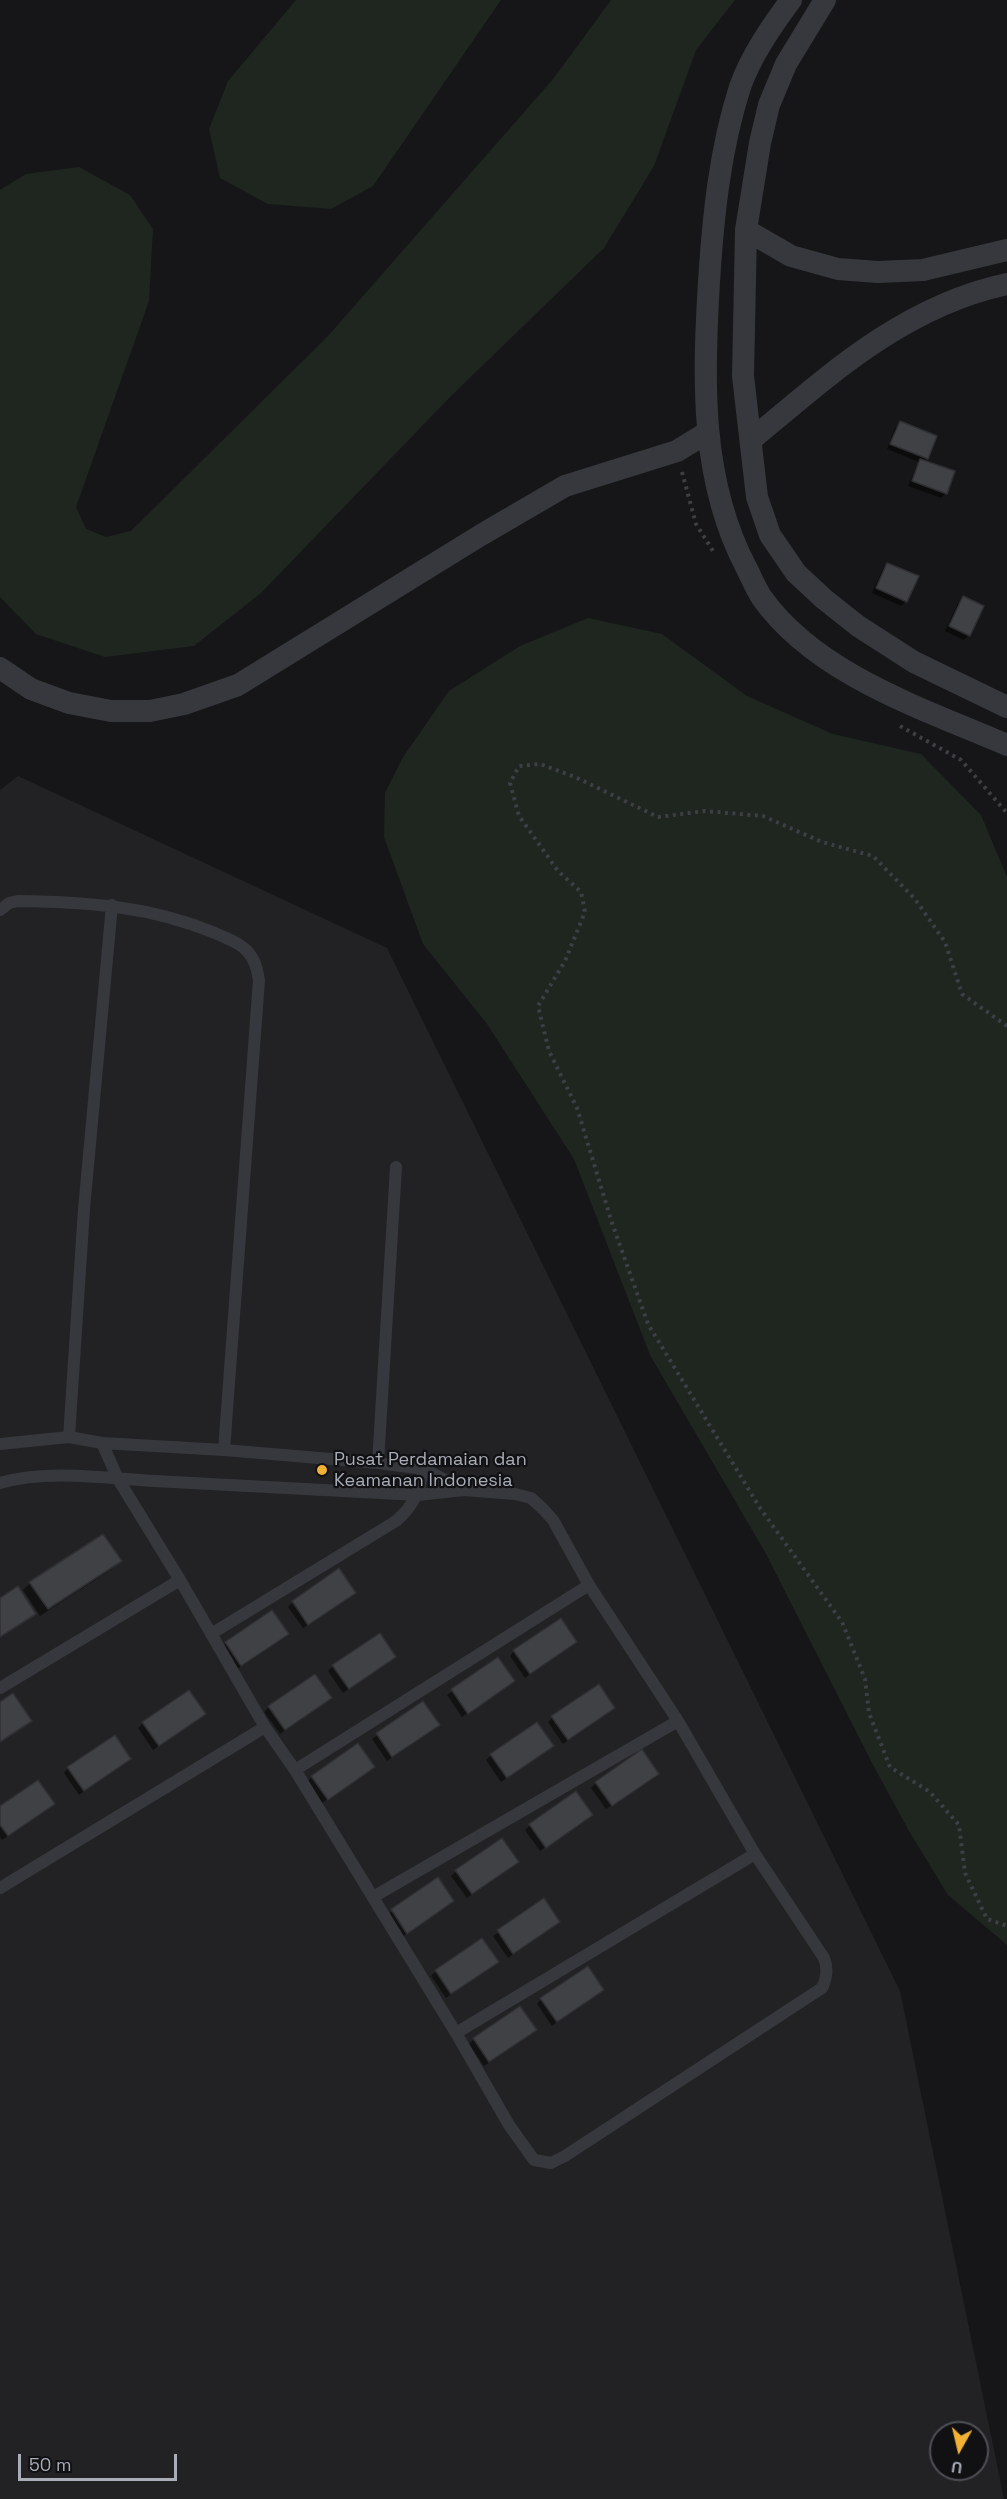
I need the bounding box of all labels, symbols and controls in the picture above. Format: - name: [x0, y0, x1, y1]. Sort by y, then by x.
- place label: Pusat Perdamaian dan Keamanan Indonesia: [334, 1449, 527, 1492]
- marker: Pusat Perdamaian dan Keamanan Indonesia: [315, 1463, 329, 1477]
- north arrow: [929, 2421, 989, 2481]
- scale bar: [21, 2442, 180, 2480]
- text: 50 m: [29, 2453, 71, 2476]
- text: U: [950, 2456, 964, 2478]

